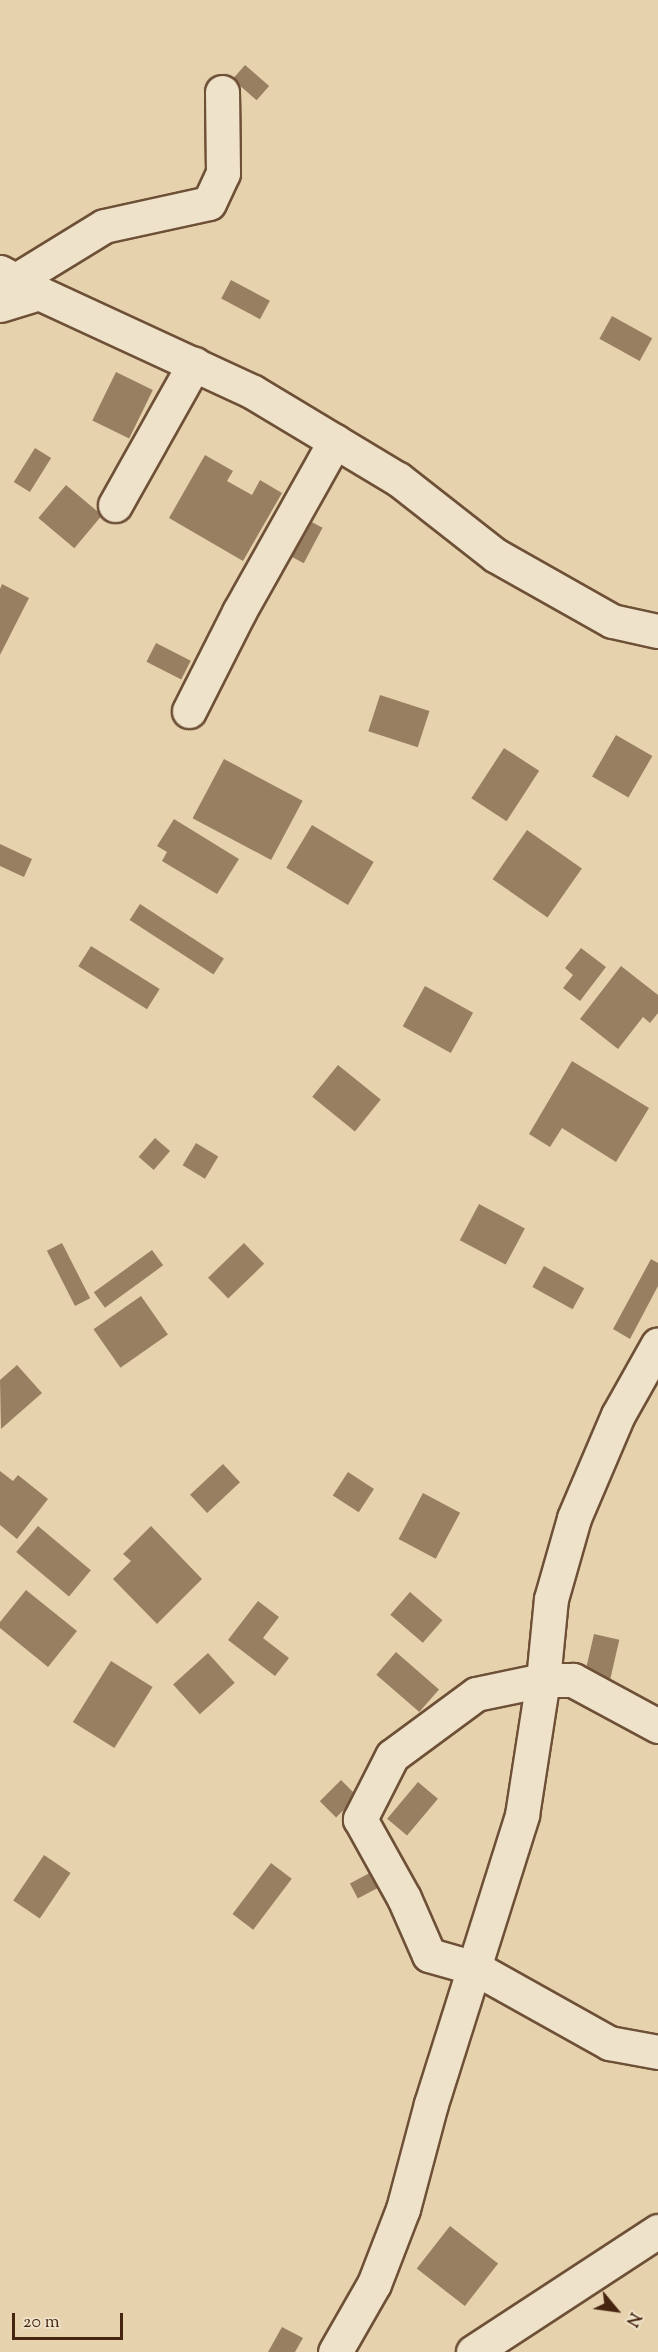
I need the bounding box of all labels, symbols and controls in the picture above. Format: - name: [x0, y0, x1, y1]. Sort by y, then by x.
- north arrow: [586, 2280, 646, 2340]
- scale bar: [15, 2301, 126, 2339]
- text: N: [619, 2308, 645, 2330]
- text: 20 m: [23, 2310, 60, 2336]

